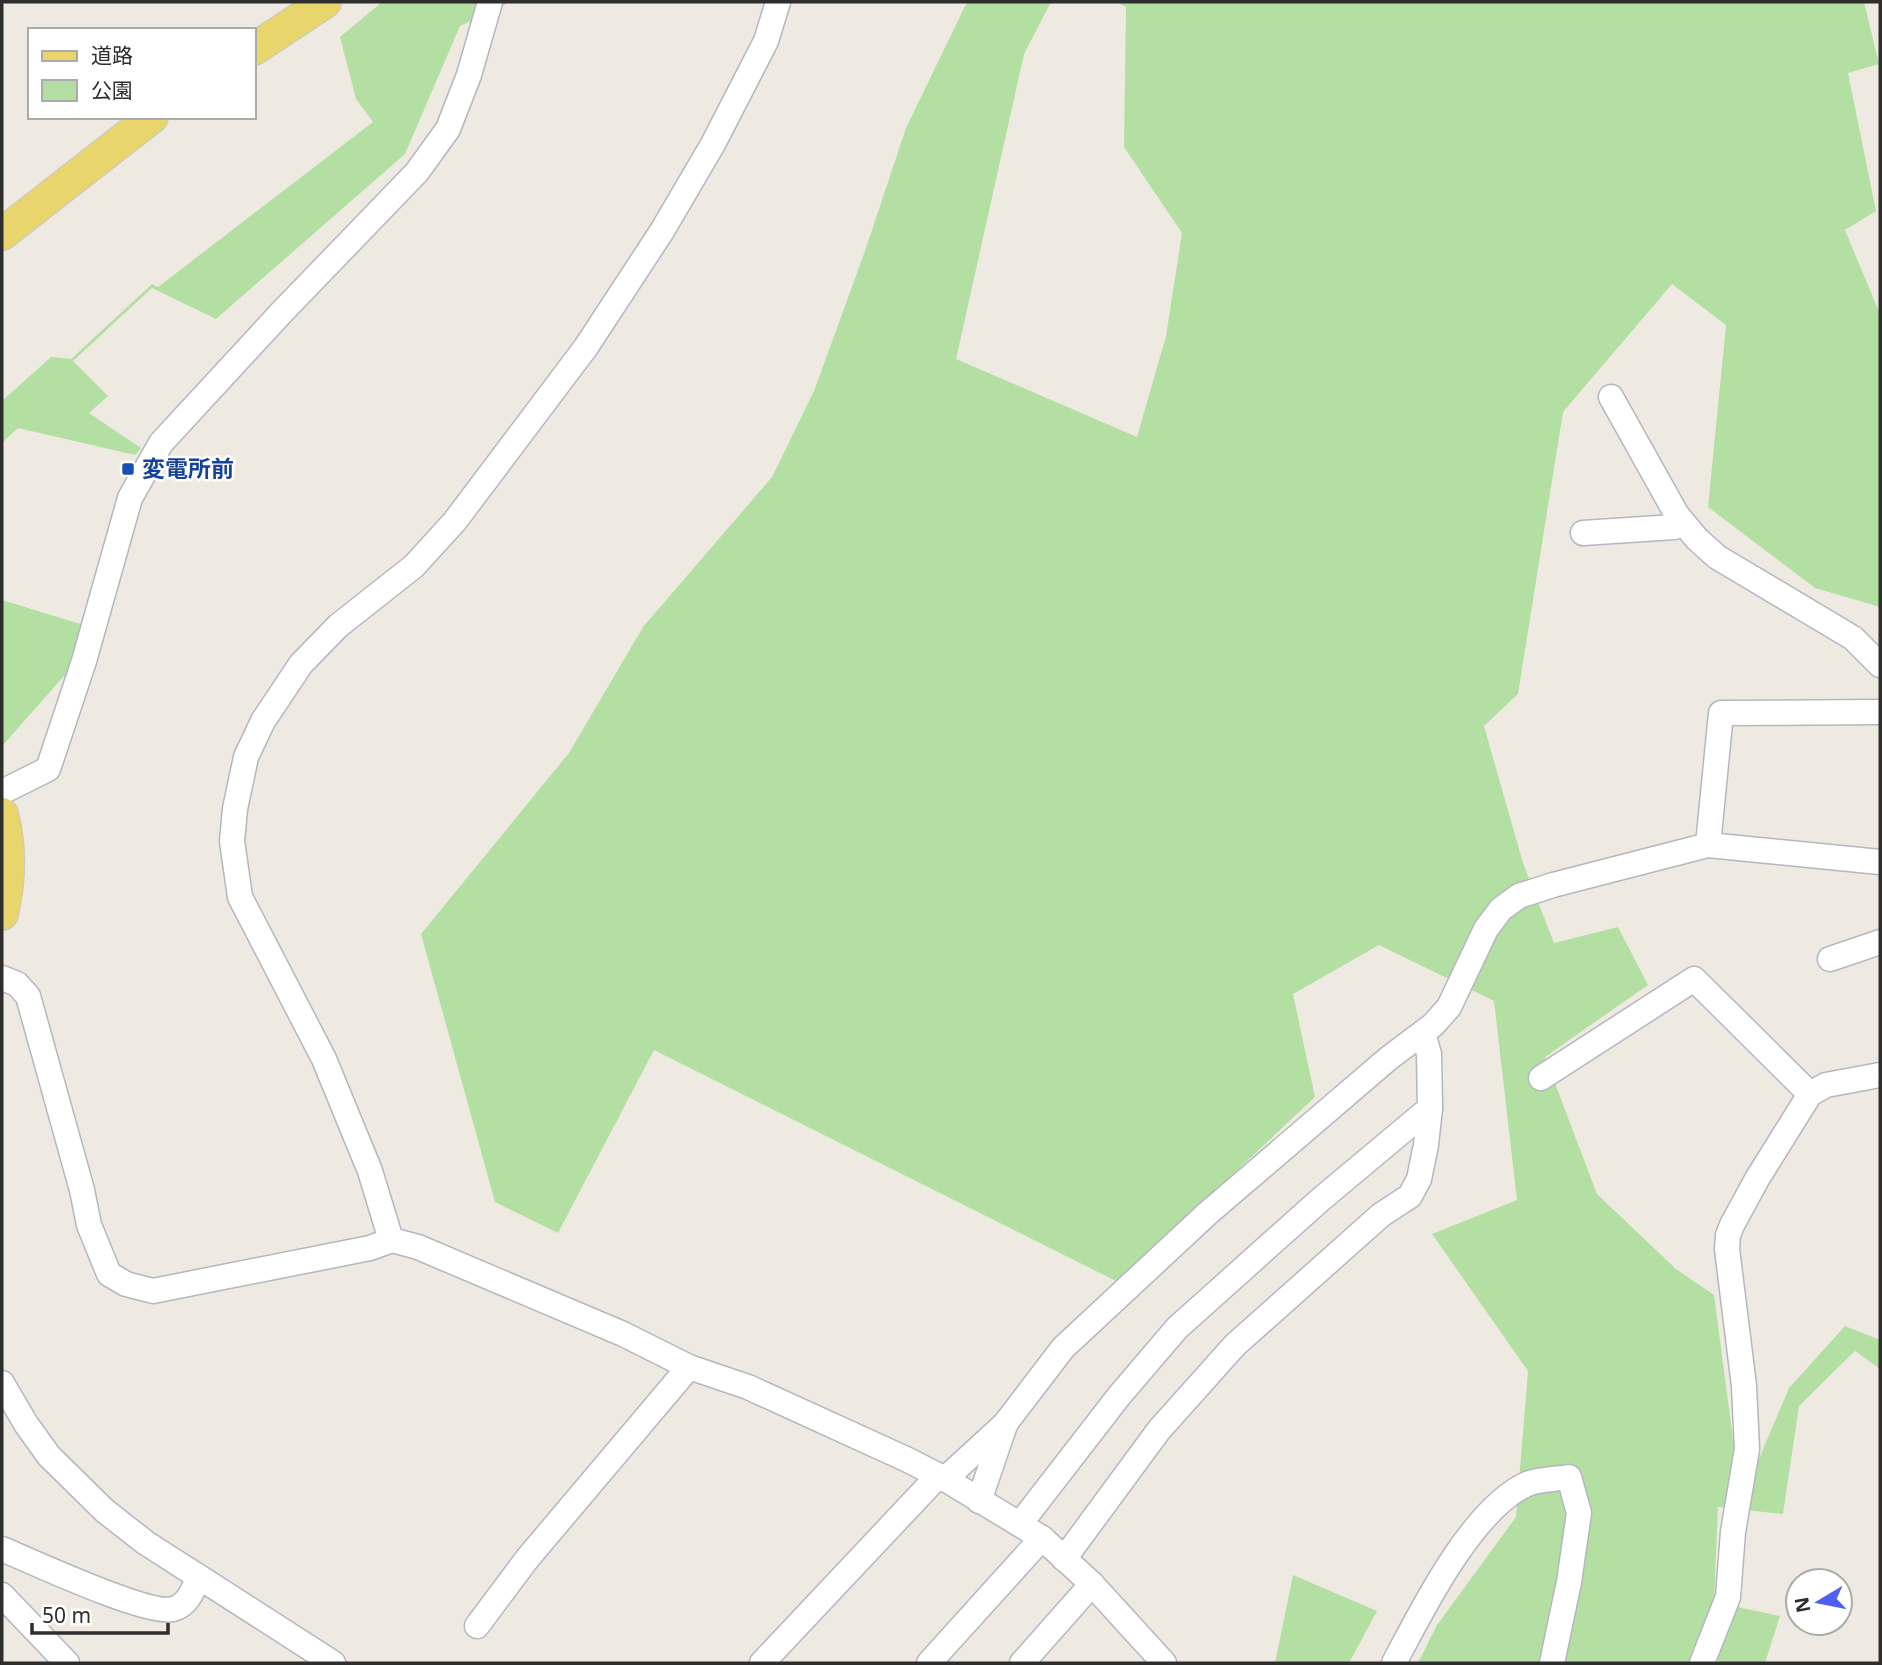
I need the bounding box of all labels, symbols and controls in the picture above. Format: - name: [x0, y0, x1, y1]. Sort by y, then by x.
- legend: [28, 28, 256, 119]
- text: 道路: [91, 41, 133, 69]
- text: 公園: [91, 76, 133, 104]
- place label: 変電所前: [142, 452, 234, 484]
- marker: 変電所前: [120, 461, 136, 477]
- north arrow: [1784, 1567, 1854, 1637]
- scale bar: [32, 1592, 168, 1636]
- text: N: [1788, 1595, 1816, 1615]
- text: 50 m: [42, 1601, 91, 1629]

